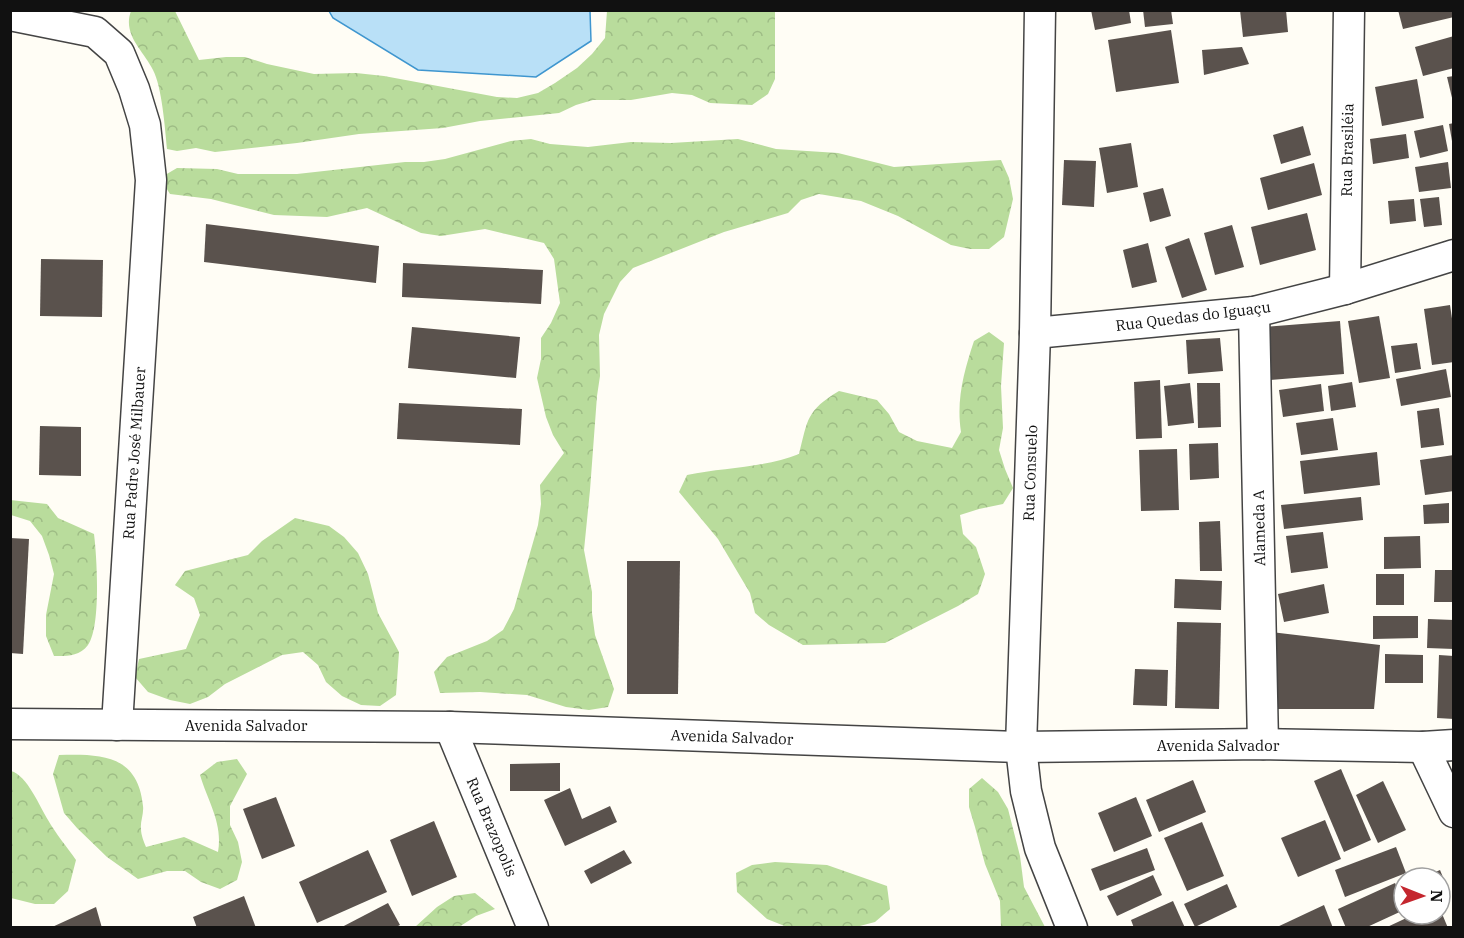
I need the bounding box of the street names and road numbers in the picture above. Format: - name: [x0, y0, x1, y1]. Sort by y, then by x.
- street label: Rua Brasiléia: [1337, 103, 1357, 197]
- street label: Rua Quedas do Iguaçu: [1114, 297, 1272, 335]
- street label: Rua Padre José Milbauer: [118, 366, 150, 540]
- street label: Rua Consuelo: [1019, 425, 1041, 521]
- street label: Alameda A: [1249, 489, 1269, 566]
- street label: Avenida Salvador: [185, 716, 308, 735]
- street label: Avenida Salvador: [670, 725, 794, 749]
- street label: Avenida Salvador: [1157, 736, 1280, 755]
- street label: Rua Brazopolis: [463, 774, 521, 880]

